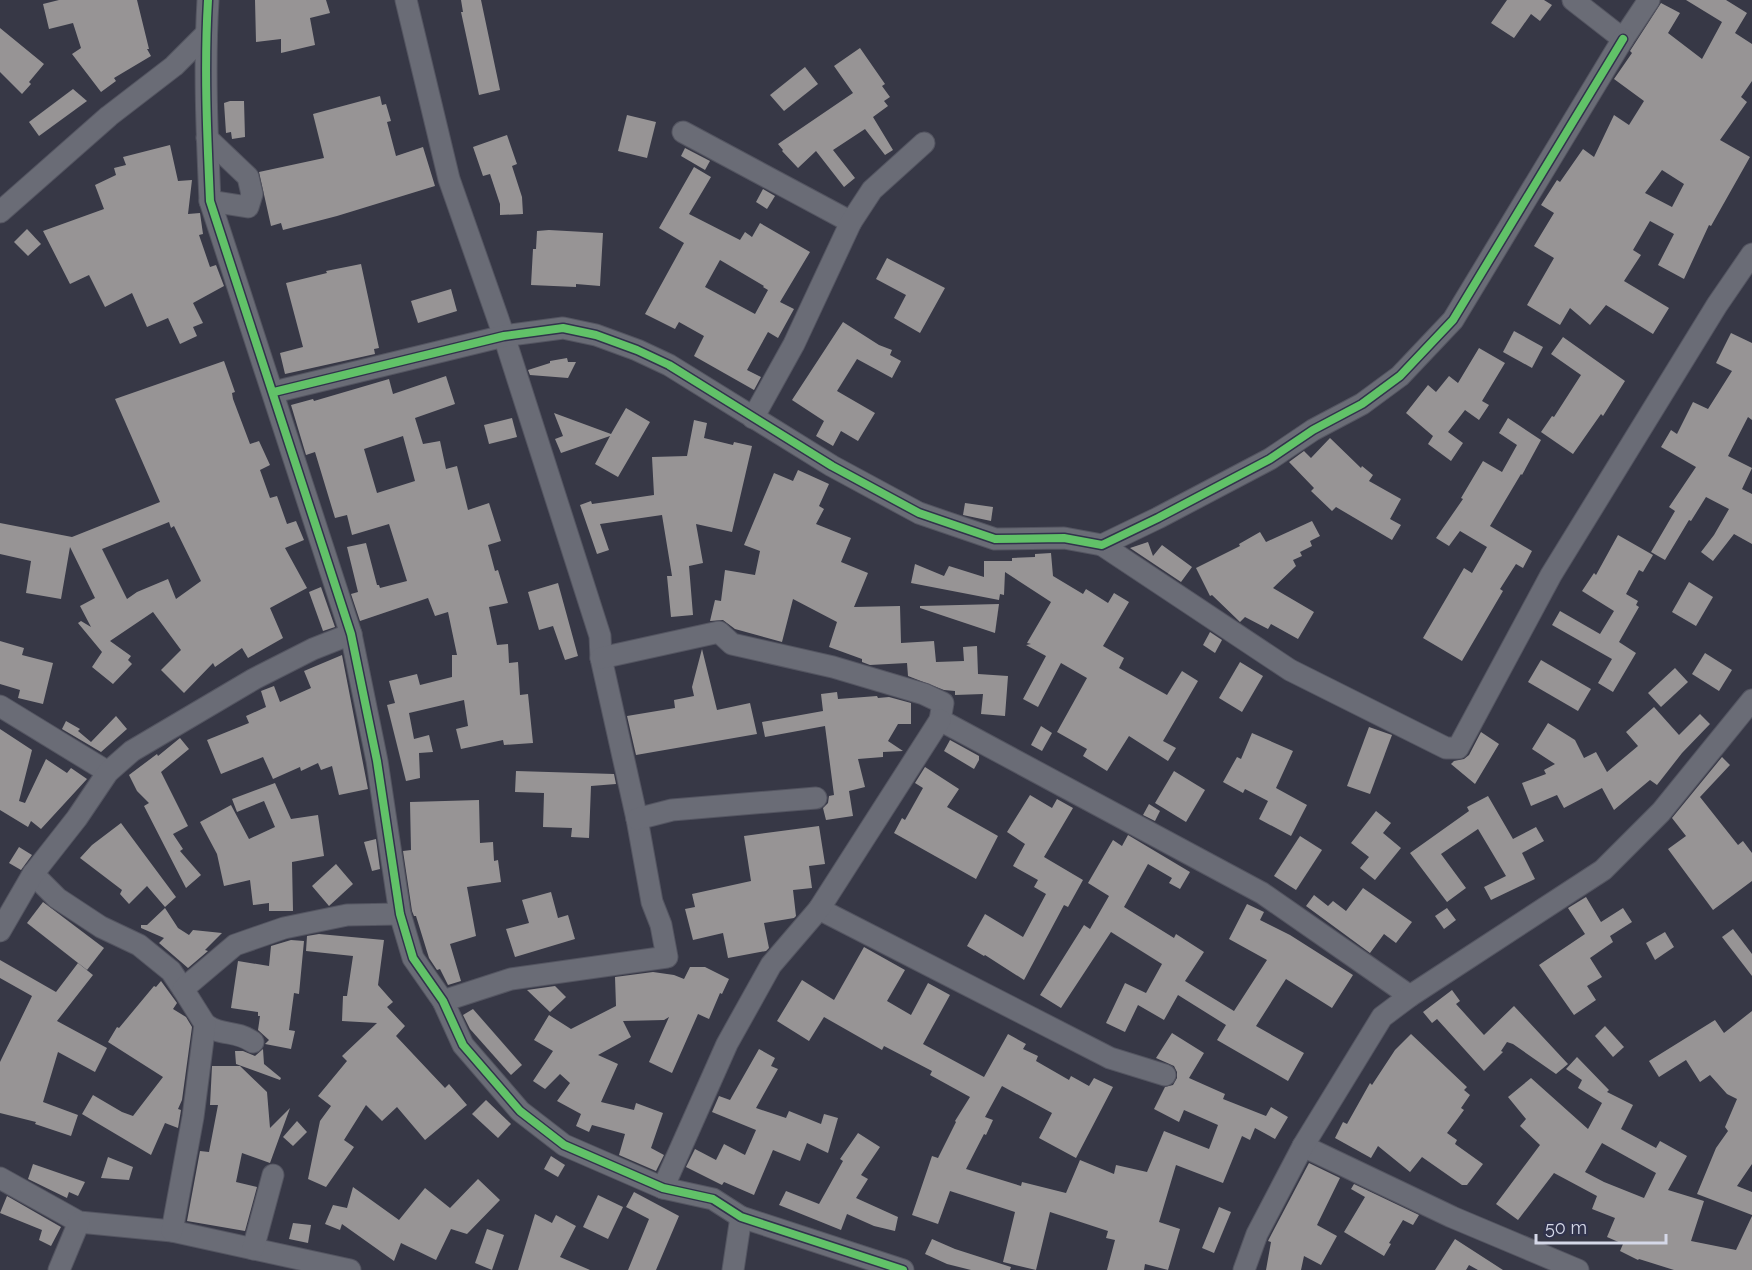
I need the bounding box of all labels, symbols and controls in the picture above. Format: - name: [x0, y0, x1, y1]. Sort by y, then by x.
- scale bar: [1536, 1207, 1666, 1245]
- text: 50 m: [1545, 1217, 1587, 1238]

